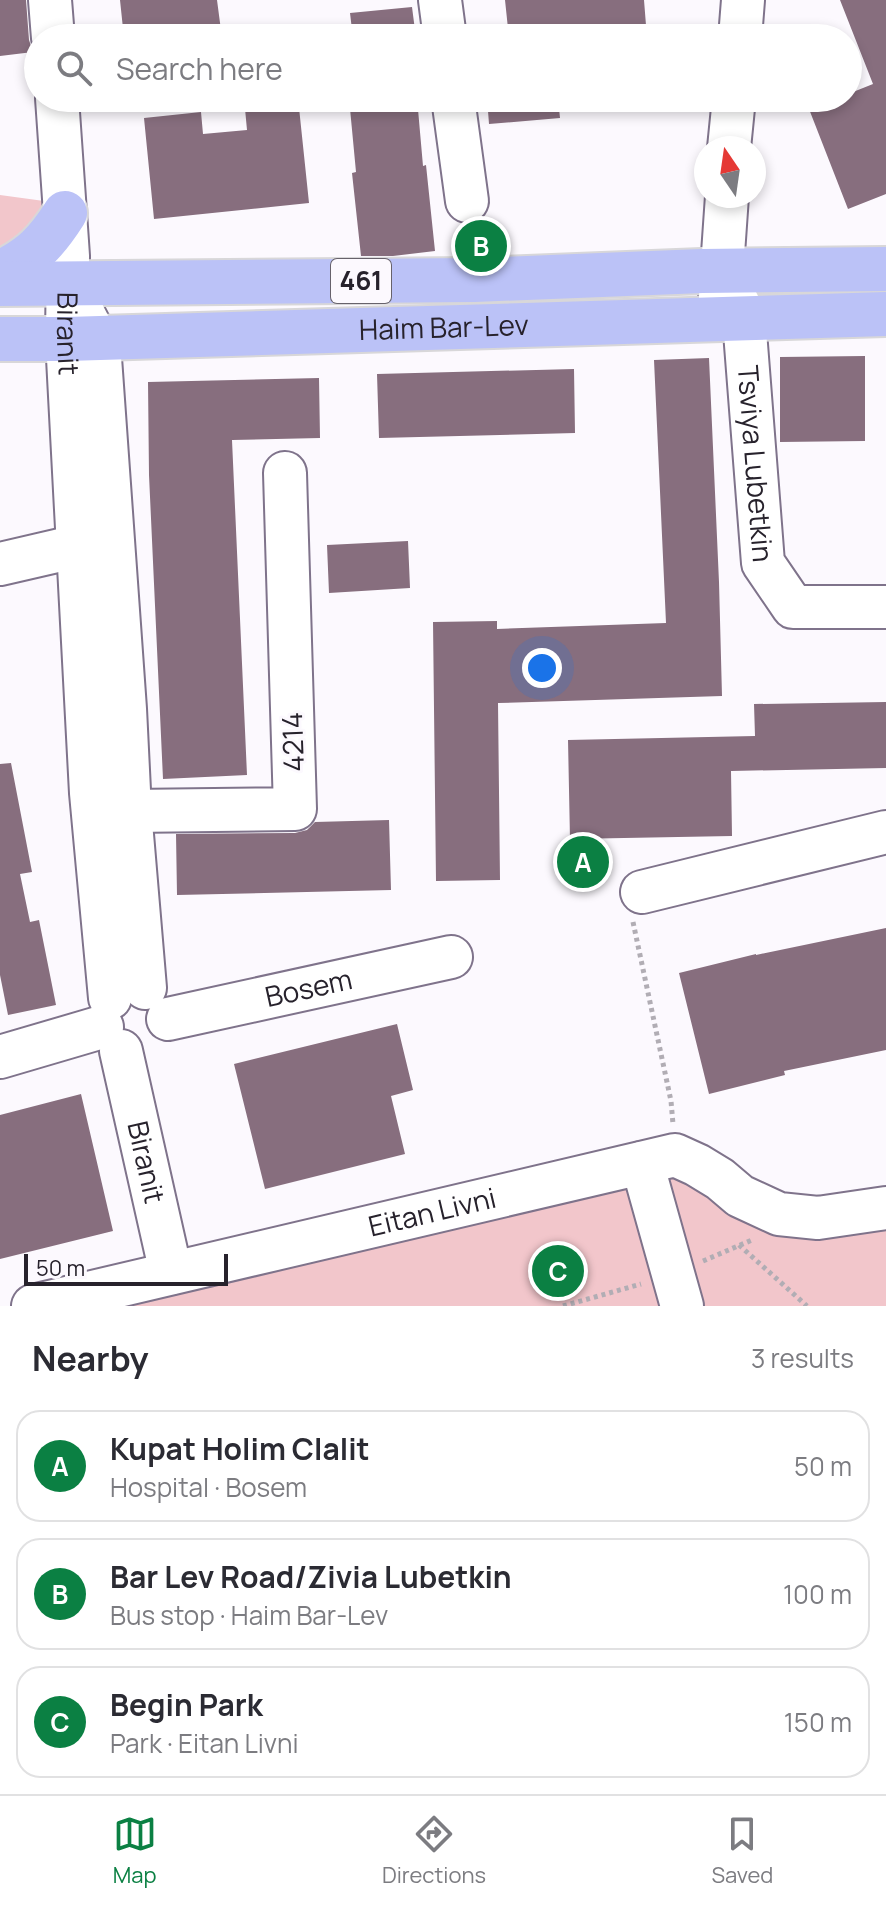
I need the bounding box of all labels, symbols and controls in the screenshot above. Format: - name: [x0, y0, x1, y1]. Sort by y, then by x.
- search box: [24, 24, 862, 112]
- icon: search: [52, 46, 96, 90]
- text: Search here: [116, 48, 283, 89]
- north arrow: [694, 136, 766, 208]
- pin: B: [455, 216, 507, 276]
- road number: 461: [331, 259, 391, 303]
- street label: Biranit: [49, 292, 89, 376]
- street label: Haim Bar-Lev: [358, 305, 529, 348]
- street label: Tsviya Lubetkin: [730, 364, 783, 564]
- your location: [522, 648, 562, 688]
- street label: 4214: [272, 711, 312, 773]
- pin: A: [557, 832, 609, 892]
- street label: Bosem: [261, 959, 356, 1015]
- street label: Biranit: [119, 1117, 175, 1207]
- street label: Eitan Livni: [364, 1178, 499, 1245]
- pin: C: [532, 1241, 584, 1301]
- scale bar: [24, 1250, 228, 1286]
- text: 50 m: [36, 1253, 85, 1283]
- text: Nearby: [32, 1335, 148, 1381]
- text: 3 results: [751, 1340, 854, 1376]
- text: Kupat Holim Clalit: [110, 1428, 370, 1469]
- text: A: [51, 1448, 69, 1484]
- text: 50 m: [794, 1448, 852, 1484]
- text: Hospital · Bosem: [110, 1469, 307, 1505]
- text: Bar Lev Road/Zivia Lubetkin: [110, 1556, 512, 1597]
- text: B: [52, 1576, 68, 1612]
- text: 100 m: [783, 1576, 852, 1612]
- text: Bus stop · Haim Bar-Lev: [110, 1597, 388, 1633]
- text: Begin Park: [110, 1684, 263, 1725]
- text: C: [50, 1704, 70, 1740]
- text: 150 m: [784, 1704, 852, 1740]
- text: Park · Eitan Livni: [110, 1725, 299, 1761]
- tab: Map: [113, 1812, 157, 1890]
- tab: Directions: [382, 1812, 486, 1890]
- tab: Saved: [711, 1812, 773, 1890]

